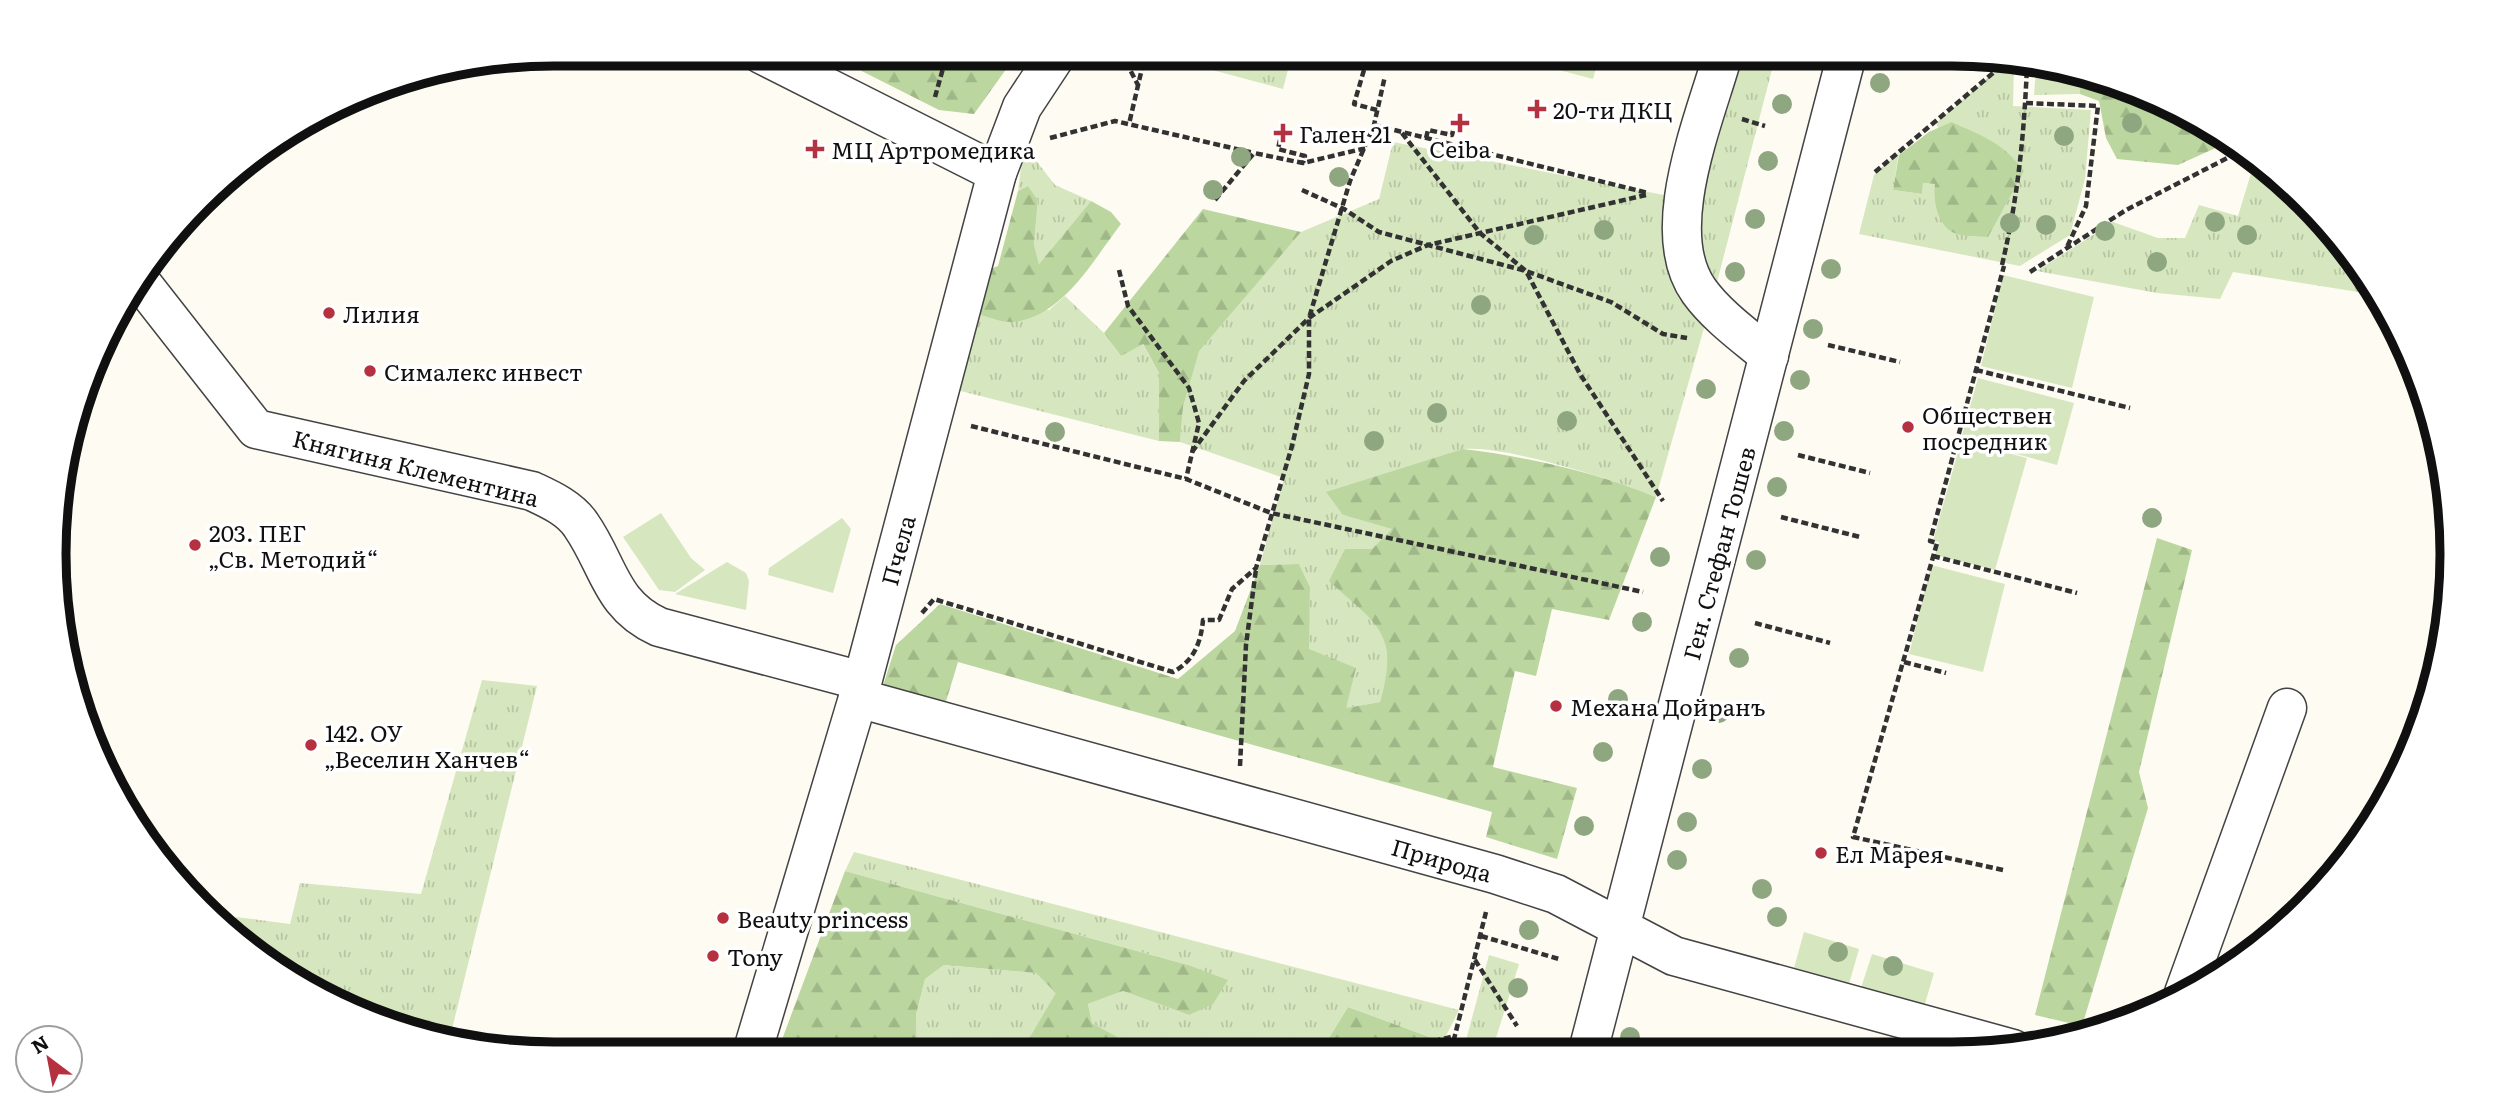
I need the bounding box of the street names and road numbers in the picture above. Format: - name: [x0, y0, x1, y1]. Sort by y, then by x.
- street label: Княгиня Клементина: [289, 420, 543, 514]
- street label: Ген. Стефан Тошев: [1673, 442, 1763, 664]
- street label: Пчела: [871, 510, 923, 589]
- street label: Природа: [1388, 828, 1497, 890]

